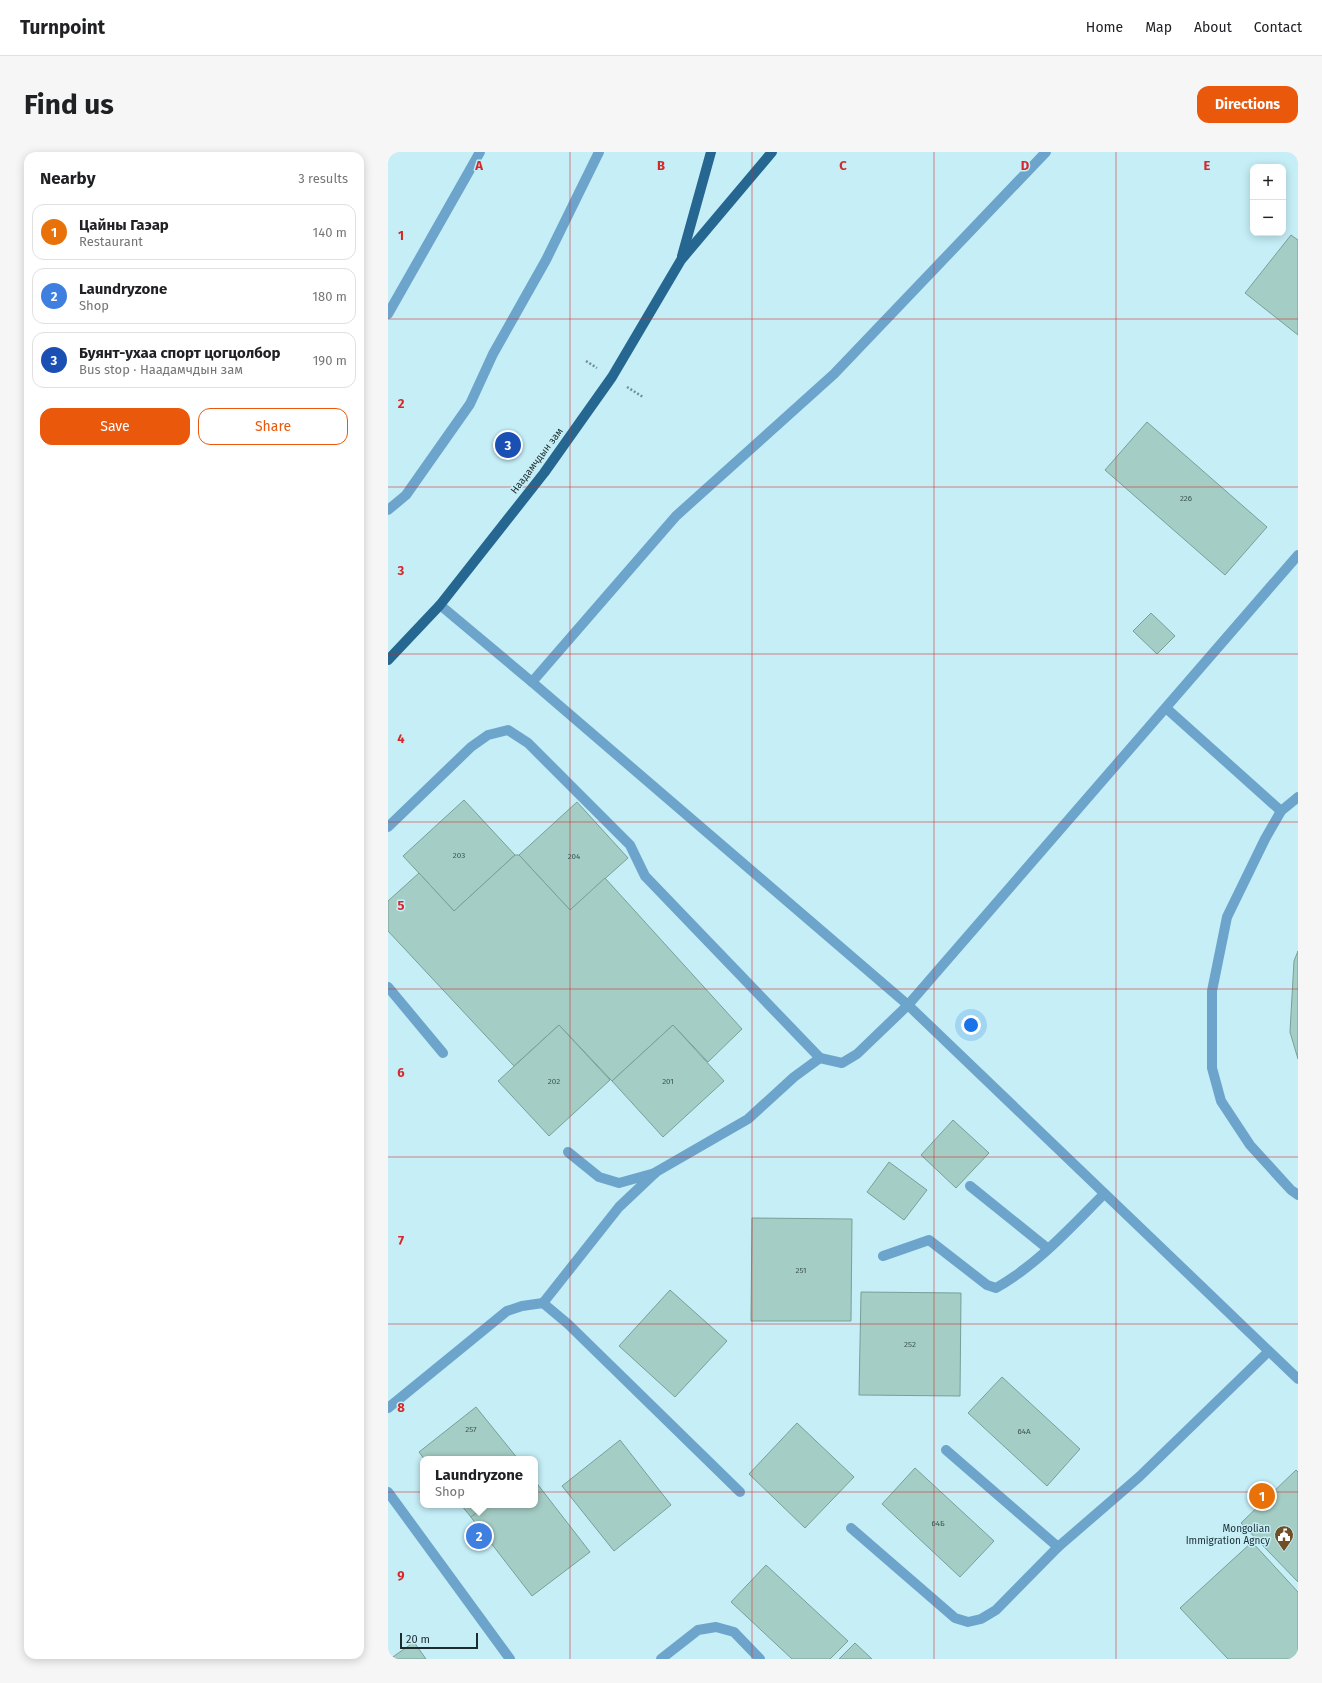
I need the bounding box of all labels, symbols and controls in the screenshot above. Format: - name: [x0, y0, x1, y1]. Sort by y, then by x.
- text: Turnpoint: [20, 16, 105, 39]
- text: Home: [1086, 19, 1123, 36]
- text: Map: [1145, 19, 1172, 36]
- text: About: [1194, 19, 1232, 36]
- text: Contact: [1254, 19, 1302, 36]
- button: Directions: [1197, 86, 1298, 123]
- text: Find us: [24, 88, 114, 121]
- text: A: [474, 158, 483, 173]
- text: B: [657, 158, 665, 173]
- text: C: [839, 158, 847, 173]
- text: D: [1021, 158, 1030, 173]
- text: E: [1204, 158, 1211, 173]
- map controls: [1250, 164, 1286, 236]
- button: +: [1250, 164, 1286, 200]
- text: Nearby: [40, 168, 95, 189]
- text: 3 results: [298, 171, 348, 186]
- button: −: [1250, 200, 1286, 236]
- text: Цайны Гаэар: [79, 216, 169, 234]
- text: 1: [51, 225, 57, 240]
- text: 140 m: [313, 225, 347, 240]
- text: 1: [398, 228, 404, 243]
- text: Restaurant: [79, 234, 143, 249]
- text: Laundryzone: [79, 280, 167, 298]
- text: 2: [51, 289, 57, 304]
- text: 180 m: [312, 289, 347, 304]
- text: Shop: [79, 298, 109, 313]
- text: Буянт-ухаа спорт цогцолбор: [79, 344, 281, 362]
- text: 3: [51, 353, 57, 368]
- text: 190 m: [313, 353, 347, 368]
- text: Bus stop · Наадамчдын зам: [79, 362, 243, 377]
- text: 2: [398, 396, 405, 411]
- button: Save: [40, 408, 190, 445]
- button: Share: [198, 408, 348, 445]
- street label: Наадамчдын зам: [508, 425, 566, 496]
- pin: 3: [495, 430, 521, 460]
- house number: 226: [1180, 494, 1192, 503]
- text: 3: [397, 563, 405, 578]
- text: 4: [397, 731, 405, 746]
- house number: 203: [453, 851, 465, 860]
- house number: 204: [568, 852, 581, 861]
- text: 5: [398, 898, 405, 913]
- your location: [961, 1015, 981, 1035]
- text: 6: [397, 1065, 405, 1080]
- house number: 202: [548, 1077, 560, 1086]
- house number: 201: [662, 1077, 674, 1086]
- text: 7: [398, 1233, 404, 1248]
- house number: 251: [795, 1266, 807, 1275]
- house number: 252: [904, 1340, 916, 1349]
- text: 8: [397, 1400, 405, 1415]
- house number: 257: [465, 1425, 477, 1434]
- house number: 64А: [1017, 1427, 1031, 1436]
- popup: [420, 1456, 538, 1508]
- text: Laundryzone: [435, 1466, 523, 1484]
- pin: 1: [1249, 1481, 1275, 1511]
- text: Shop: [435, 1484, 465, 1499]
- house number: 64Б: [931, 1519, 945, 1528]
- pin: 2: [466, 1521, 492, 1551]
- place label: Mongolian Immigration Agncy: [1186, 1523, 1270, 1547]
- public building icon: Mongolian Immigration Agncy: [1273, 1524, 1295, 1552]
- text: 9: [397, 1568, 405, 1583]
- scale bar: [400, 1631, 478, 1650]
- text: 20 m: [406, 1633, 430, 1646]

